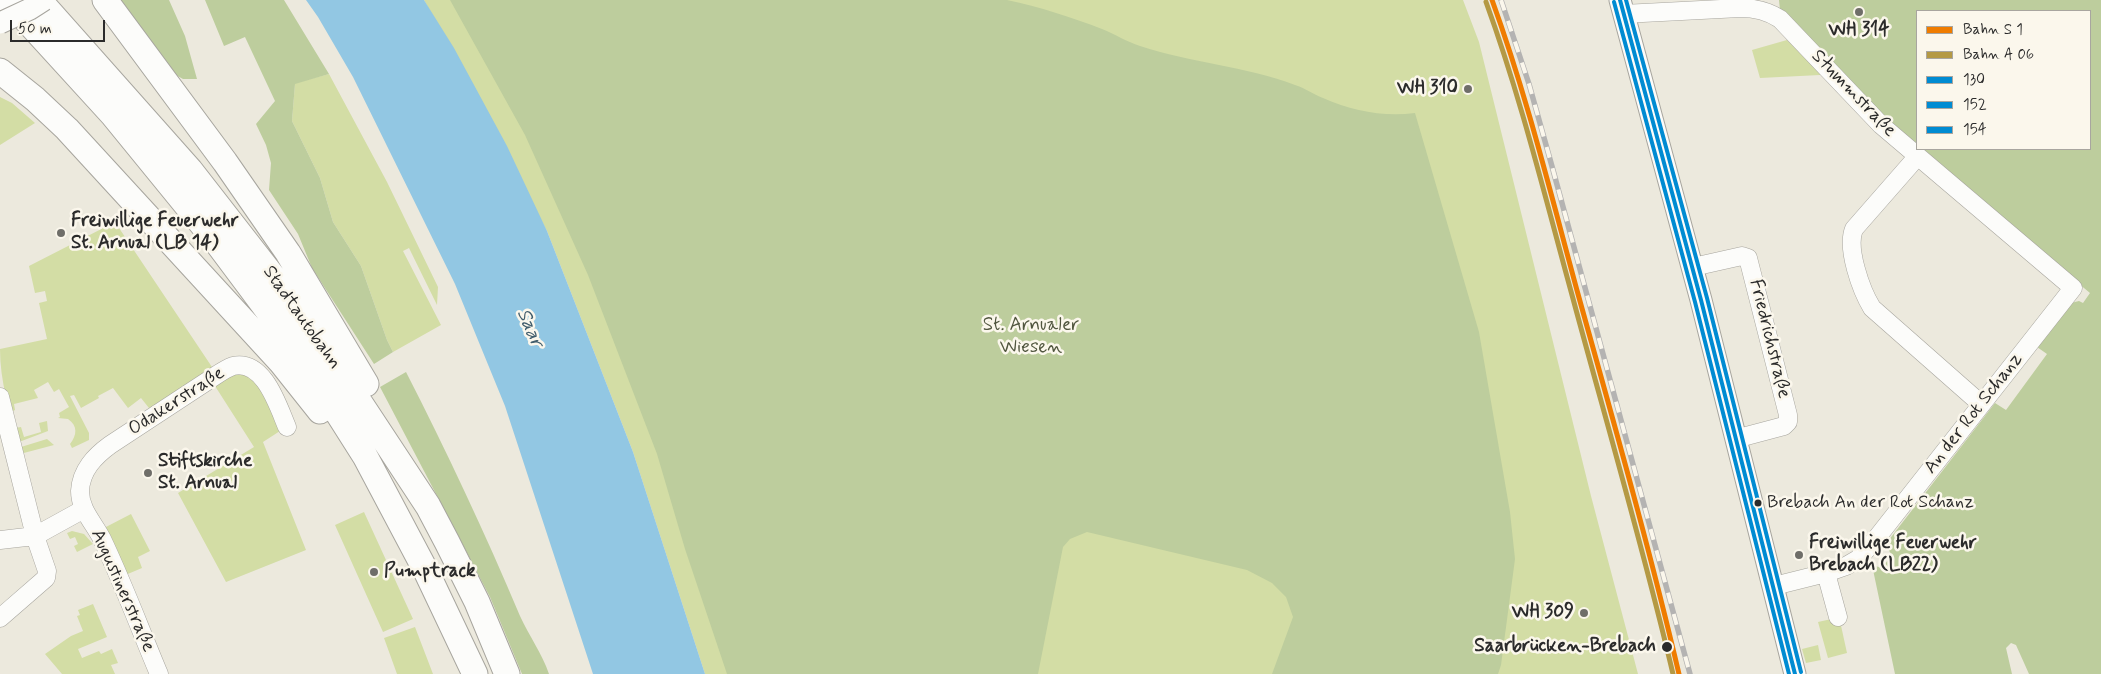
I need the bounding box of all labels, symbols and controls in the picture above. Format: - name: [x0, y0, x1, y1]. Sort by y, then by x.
- marker: WH 314: [1853, 6, 1865, 18]
- scale bar: [12, 10, 108, 42]
- legend: [1916, 10, 2091, 150]
- text: 50 m: [18, 19, 52, 39]
- place label: WH 314: [1829, 20, 1889, 42]
- text: Bahn S 1: [1963, 20, 2023, 40]
- text: Bahn A 06: [1963, 45, 2034, 65]
- street label: Stummstraße: [1806, 46, 1900, 142]
- text: 130: [1963, 70, 1985, 90]
- place label: WH 310: [1397, 78, 1458, 100]
- marker: WH 310: [1462, 83, 1474, 95]
- text: 152: [1963, 95, 1987, 115]
- text: 154: [1963, 120, 1987, 140]
- place label: Freiwillige Feuerwehr St. Arnual (LB 14): [71, 211, 239, 255]
- marker: Freiwillige Feuerwehr St. Arnual (LB 14): [55, 227, 67, 239]
- street label: Stadtautobahn: [257, 262, 345, 374]
- street label: Friedrichstraße: [1743, 277, 1795, 401]
- water label: Saar: [510, 305, 548, 351]
- park label: St. Arnualer Wiesen: [983, 315, 1079, 359]
- street label: An der Rot Schanz: [1920, 349, 2028, 479]
- street label: Odakerstraße: [125, 362, 229, 442]
- place label: Stiftskirche St. Arnual: [158, 451, 252, 495]
- marker: Stiftskirche St. Arnual: [142, 467, 154, 479]
- place label: Brebach An der Rot Schanz: [1767, 492, 1974, 514]
- marker: Brebach An der Rot Schanz: [1753, 498, 1763, 508]
- street label: Augustinerstraße: [85, 526, 159, 656]
- place label: Freiwillige Feuerwehr Brebach (LB22): [1809, 533, 1977, 577]
- marker: Freiwillige Feuerwehr Brebach (LB22): [1793, 549, 1805, 561]
- place label: Pumptrack: [384, 561, 476, 583]
- marker: Pumptrack: [368, 566, 380, 578]
- place label: WH 309: [1512, 602, 1574, 624]
- marker: WH 309: [1578, 607, 1590, 619]
- place label: Saarbrücken-Brebach: [1474, 636, 1656, 658]
- marker: Saarbrücken-Brebach: [1660, 640, 1674, 654]

